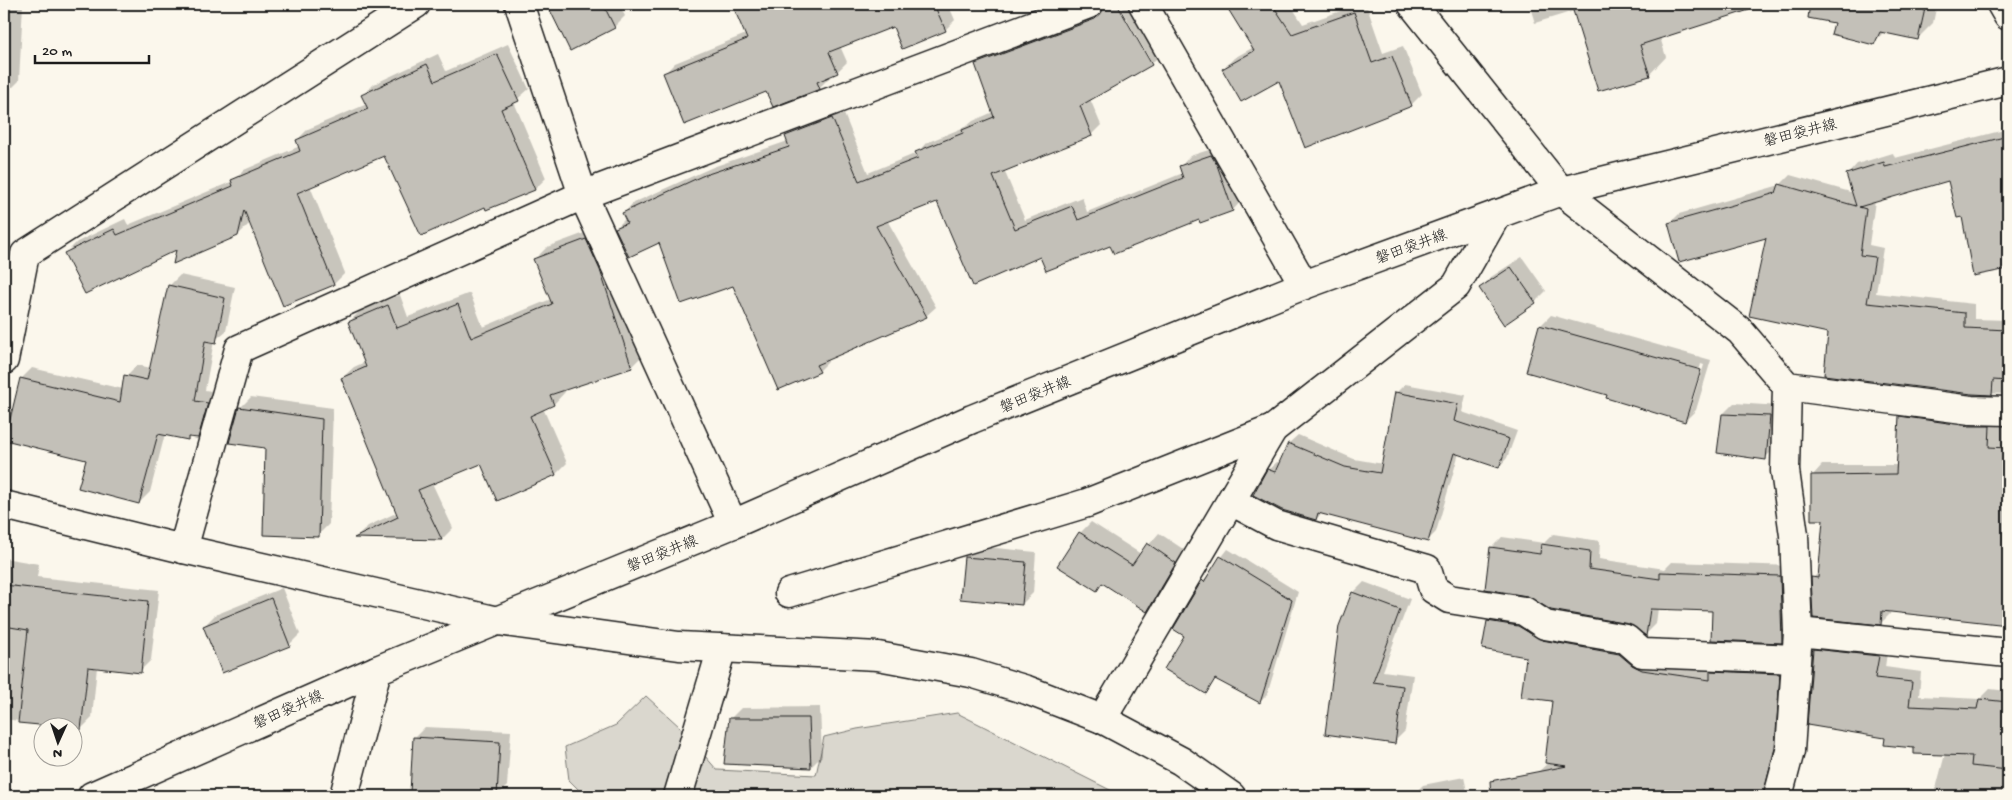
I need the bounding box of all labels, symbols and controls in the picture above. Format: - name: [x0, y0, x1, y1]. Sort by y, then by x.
- scale bar: [35, 32, 149, 64]
- text: 20 m: [42, 43, 72, 61]
- street label: 磐田袋井線: [1762, 115, 1839, 152]
- street label: 磐田袋井線: [1373, 226, 1450, 269]
- street label: 磐田袋井線: [997, 373, 1074, 418]
- street label: 磐田袋井線: [624, 532, 701, 577]
- street label: 磐田袋井線: [250, 686, 327, 734]
- north arrow: [32, 718, 82, 768]
- text: N: [52, 744, 62, 761]

